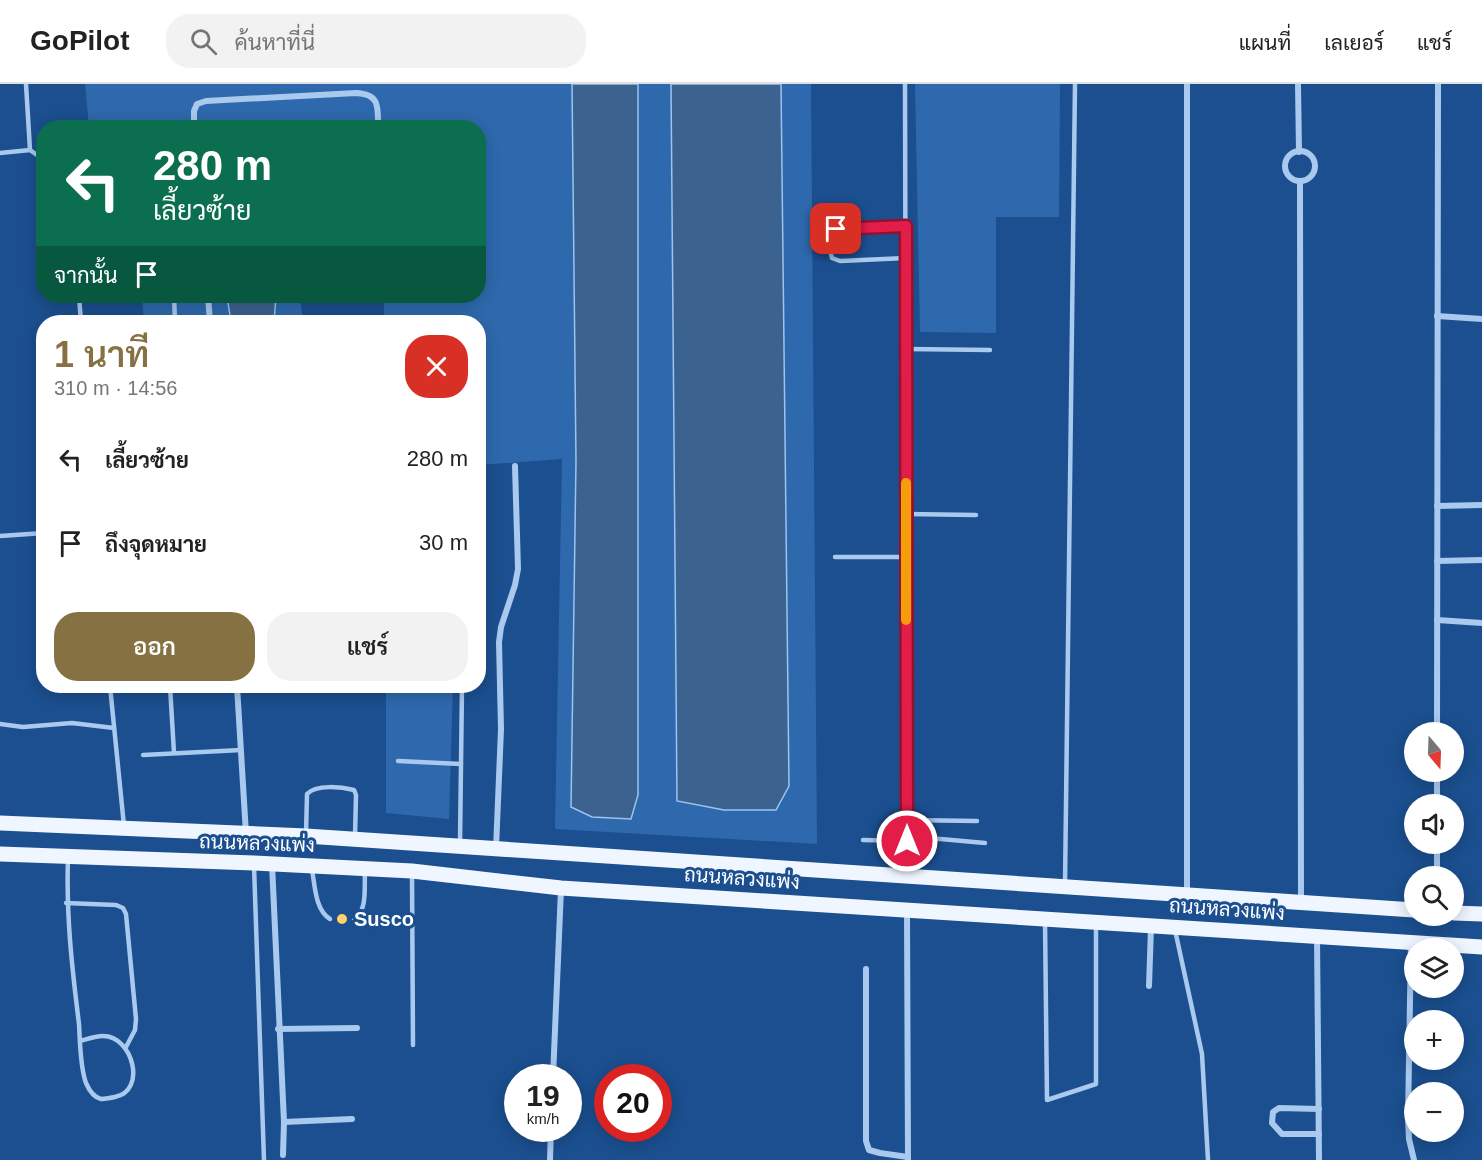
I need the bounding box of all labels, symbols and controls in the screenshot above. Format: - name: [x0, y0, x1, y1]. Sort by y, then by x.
- search box: [166, 14, 586, 68]
- text: GoPilot: [30, 25, 130, 56]
- icon: search: [187, 25, 220, 58]
- text: ค้นหาที่นี่: [235, 30, 315, 55]
- text: แผนที่: [1239, 31, 1291, 54]
- text: เลเยอร์: [1324, 31, 1384, 54]
- text: แชร์: [1417, 31, 1452, 54]
- text: 280 m: [153, 142, 272, 189]
- icon: left: [54, 144, 132, 222]
- text: เลี้ยวซ้าย: [153, 196, 251, 226]
- pin: [810, 203, 861, 254]
- icon: arrive: [819, 212, 852, 245]
- icon: arrive: [130, 258, 163, 291]
- text: จากนั้น: [54, 263, 118, 288]
- text: 1 นาที: [54, 334, 150, 375]
- button: close: [405, 335, 468, 398]
- text: 310 m · 14:56: [54, 377, 177, 399]
- icon: left: [54, 443, 87, 476]
- text: 280 m: [407, 446, 468, 471]
- text: เลี้ยวซ้าย: [105, 448, 189, 473]
- icon: arrive: [54, 527, 87, 560]
- text: 30 m: [419, 530, 468, 555]
- text: ถึงจุดหมาย: [105, 532, 207, 557]
- button: ออก: [54, 612, 255, 681]
- button: แชร์: [267, 612, 468, 681]
- north arrow: [1404, 722, 1464, 782]
- map controls: [1404, 722, 1464, 1142]
- button: sound: [1404, 794, 1464, 854]
- position arrow: [875, 809, 939, 873]
- street label: ถนนหลวงแพ่ง: [199, 829, 315, 856]
- street label: ถนนหลวงแพ่ง: [683, 862, 801, 893]
- button: search: [1404, 866, 1464, 926]
- street label: ถนนหลวงแพ่ง: [1168, 893, 1286, 924]
- place label: Susco: [354, 908, 414, 930]
- marker: Susco: [335, 912, 349, 926]
- button: layers: [1404, 938, 1464, 998]
- button: +: [1404, 1010, 1464, 1070]
- speed limit sign: 20: [594, 1064, 672, 1142]
- text: 19: [526, 1079, 560, 1112]
- button: −: [1404, 1082, 1464, 1142]
- text: km/h: [527, 1110, 559, 1127]

